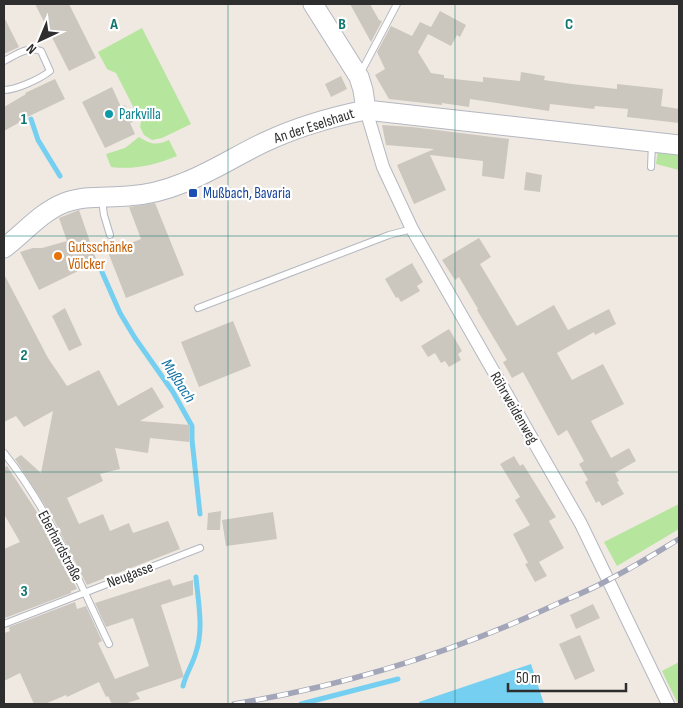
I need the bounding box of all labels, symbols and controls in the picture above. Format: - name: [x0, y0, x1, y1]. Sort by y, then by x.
- north arrow: [15, 15, 65, 65]
- text: A: [109, 15, 118, 34]
- text: B: [338, 15, 346, 34]
- text: C: [565, 15, 573, 34]
- text: N: [23, 40, 40, 58]
- street label: An der Eselshaut: [271, 104, 357, 148]
- place label: Parkvilla: [119, 105, 161, 124]
- marker: Parkvilla: [103, 108, 115, 120]
- text: 1: [21, 110, 28, 129]
- place label: Mußbach, Bavaria: [203, 184, 291, 203]
- marker: Mußbach, Bavaria: [187, 187, 199, 199]
- place label: Gutsschänke Völcker: [68, 238, 133, 274]
- marker: Gutsschänke Völcker: [52, 250, 64, 262]
- text: 2: [20, 346, 28, 365]
- water label: Mußbach: [157, 356, 199, 407]
- street label: Röhrweidenweg: [486, 369, 542, 447]
- street label: Eberhardstraße: [33, 507, 87, 585]
- street label: Neugasse: [104, 558, 156, 592]
- text: 3: [20, 582, 28, 601]
- scale bar: [508, 660, 626, 692]
- text: 50 m: [516, 669, 541, 688]

